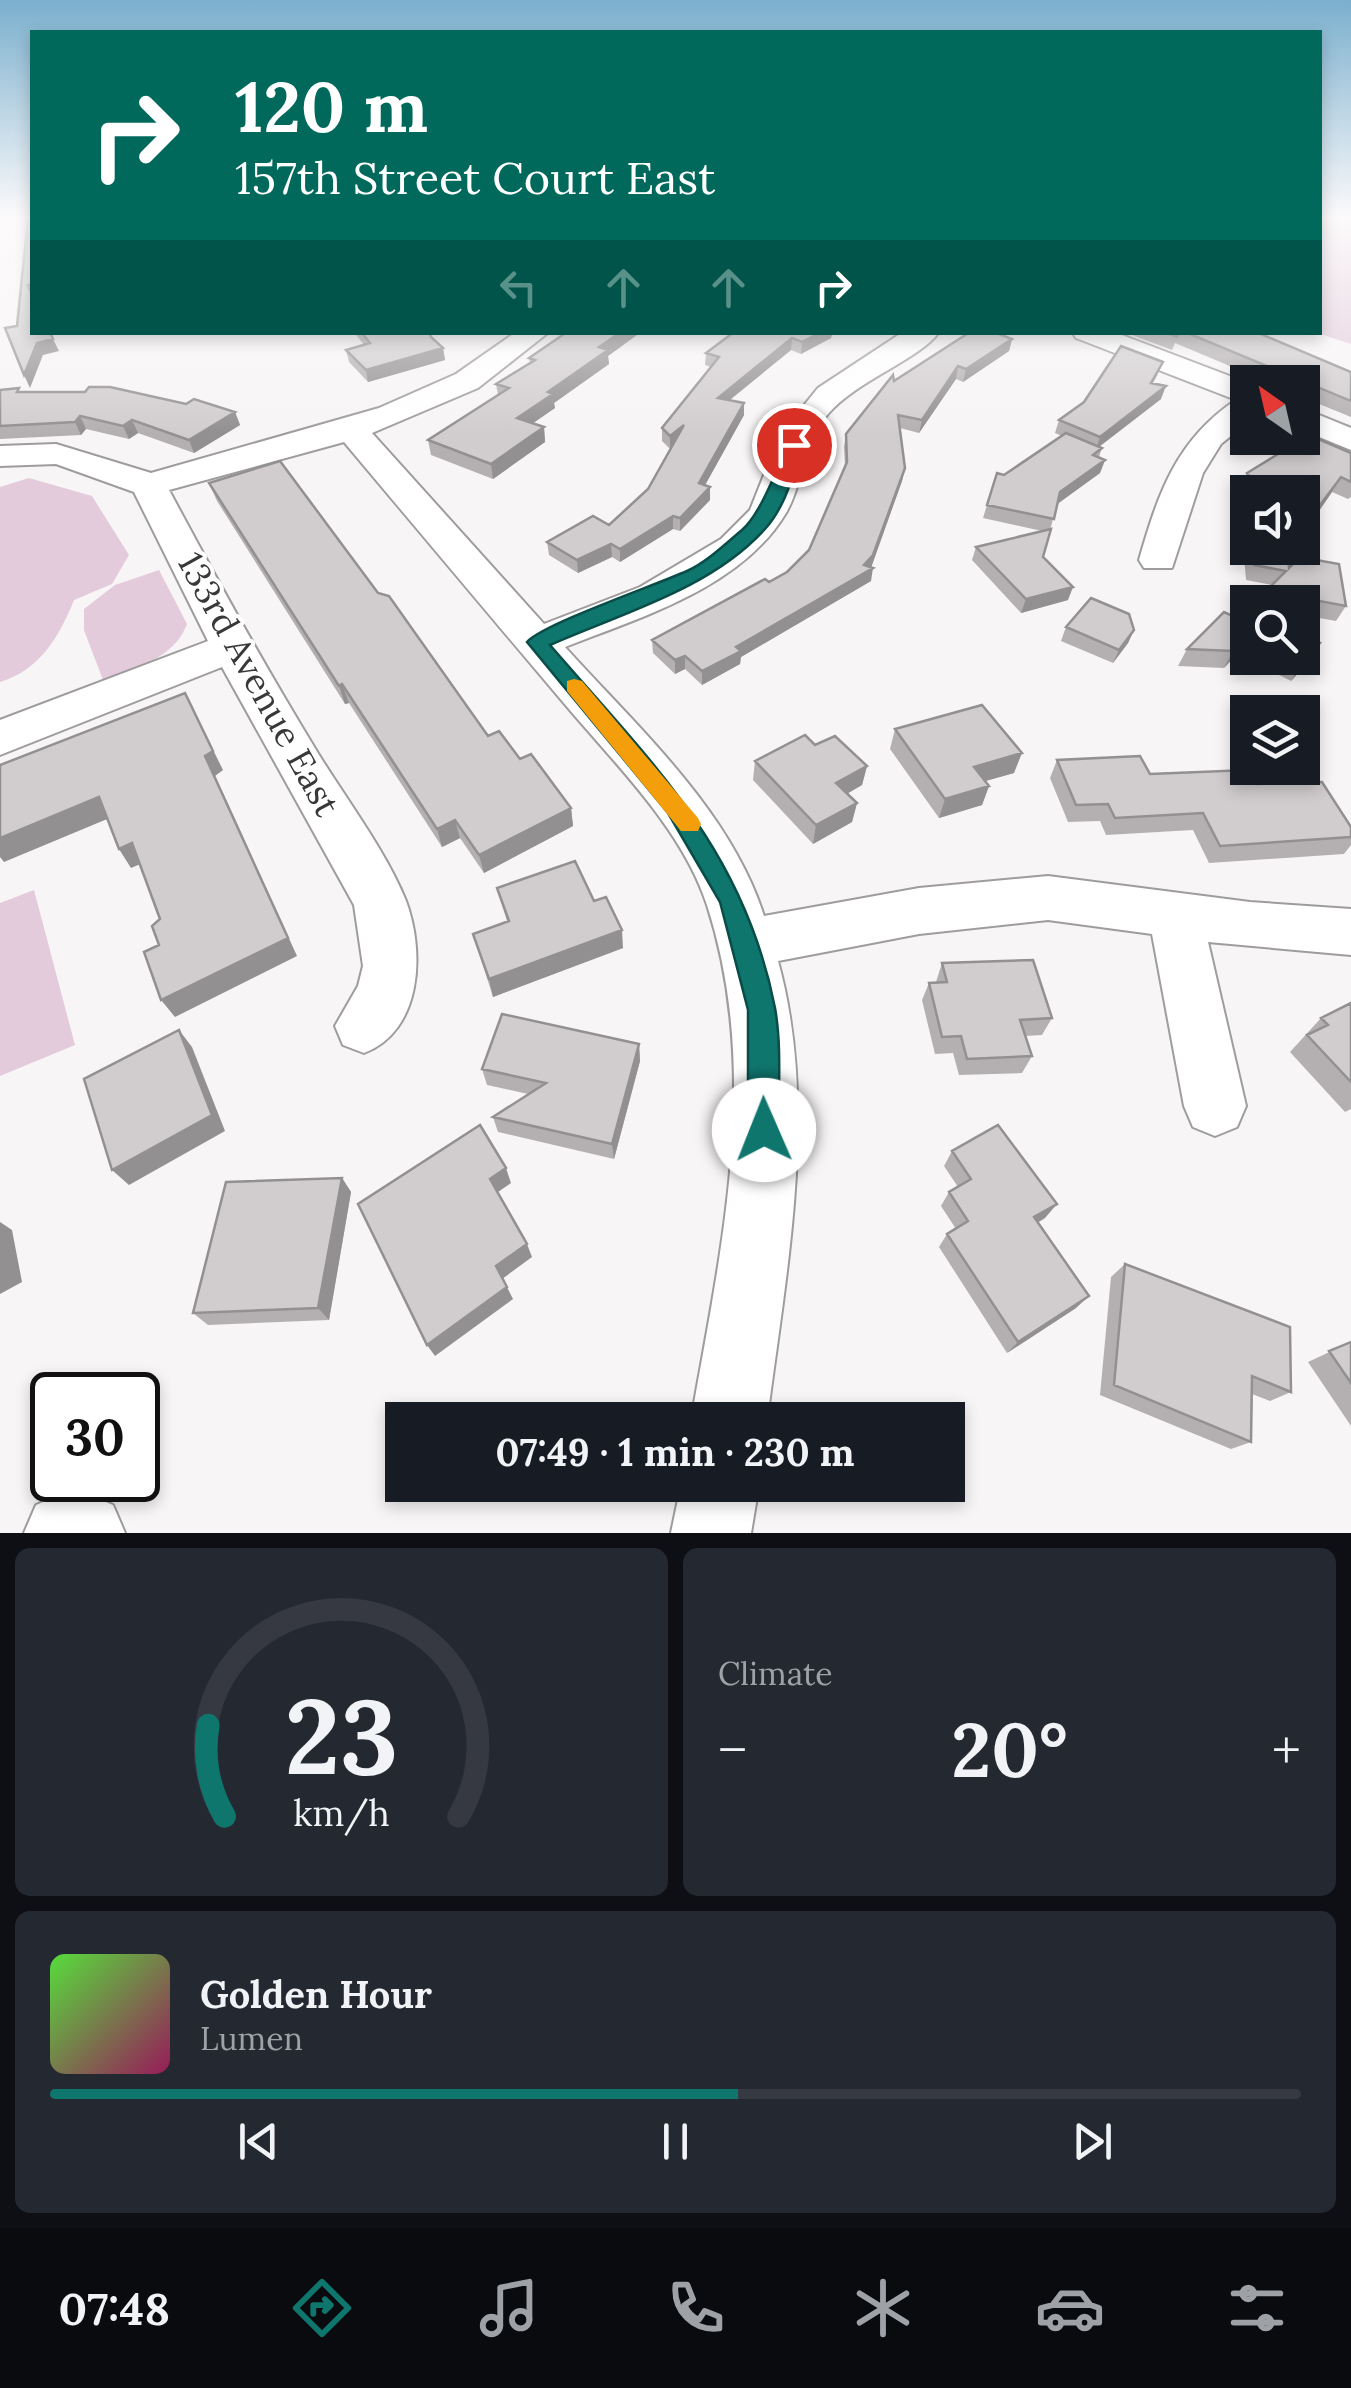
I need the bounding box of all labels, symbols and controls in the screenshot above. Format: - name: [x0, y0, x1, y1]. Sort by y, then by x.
- text: 120 m: [235, 62, 428, 151]
- icon: right: [70, 70, 200, 200]
- text: 157th Street Court East: [235, 149, 715, 206]
- icon: left: [491, 260, 546, 315]
- icon: ahead: [596, 260, 651, 315]
- icon: ahead: [701, 260, 756, 315]
- icon: right: [806, 260, 861, 315]
- north arrow: [1230, 365, 1320, 455]
- map controls: [1230, 365, 1320, 785]
- pin: [752, 403, 837, 488]
- icon: arrive: [767, 418, 822, 473]
- button: sound: [1230, 475, 1320, 565]
- street label: 133rd Avenue East: [168, 544, 350, 824]
- button: search: [1230, 585, 1320, 675]
- button: layers: [1230, 695, 1320, 785]
- position arrow: [712, 1078, 816, 1182]
- speed limit sign: 30: [30, 1372, 160, 1502]
- text: 07:49 · 1 min · 230 m: [495, 1428, 855, 1476]
- text: Climate: [718, 1653, 833, 1694]
- text: 23: [285, 1669, 398, 1802]
- text: 20°: [951, 1702, 1068, 1798]
- text: −: [718, 1715, 747, 1785]
- text: +: [1272, 1715, 1301, 1785]
- text: km/h: [293, 1790, 390, 1836]
- text: Golden Hour: [200, 1970, 432, 2018]
- text: Lumen: [200, 2018, 303, 2059]
- icon: previous: [231, 2114, 286, 2169]
- icon: pause: [648, 2114, 703, 2169]
- icon: next: [1065, 2114, 1120, 2169]
- icon: directions: [287, 2273, 357, 2343]
- icon: music: [474, 2273, 544, 2343]
- icon: phone: [661, 2273, 731, 2343]
- icon: climate: [848, 2273, 918, 2343]
- icon: car: [1035, 2273, 1105, 2343]
- icon: filters: [1222, 2273, 1292, 2343]
- text: 07:48: [59, 2280, 170, 2337]

